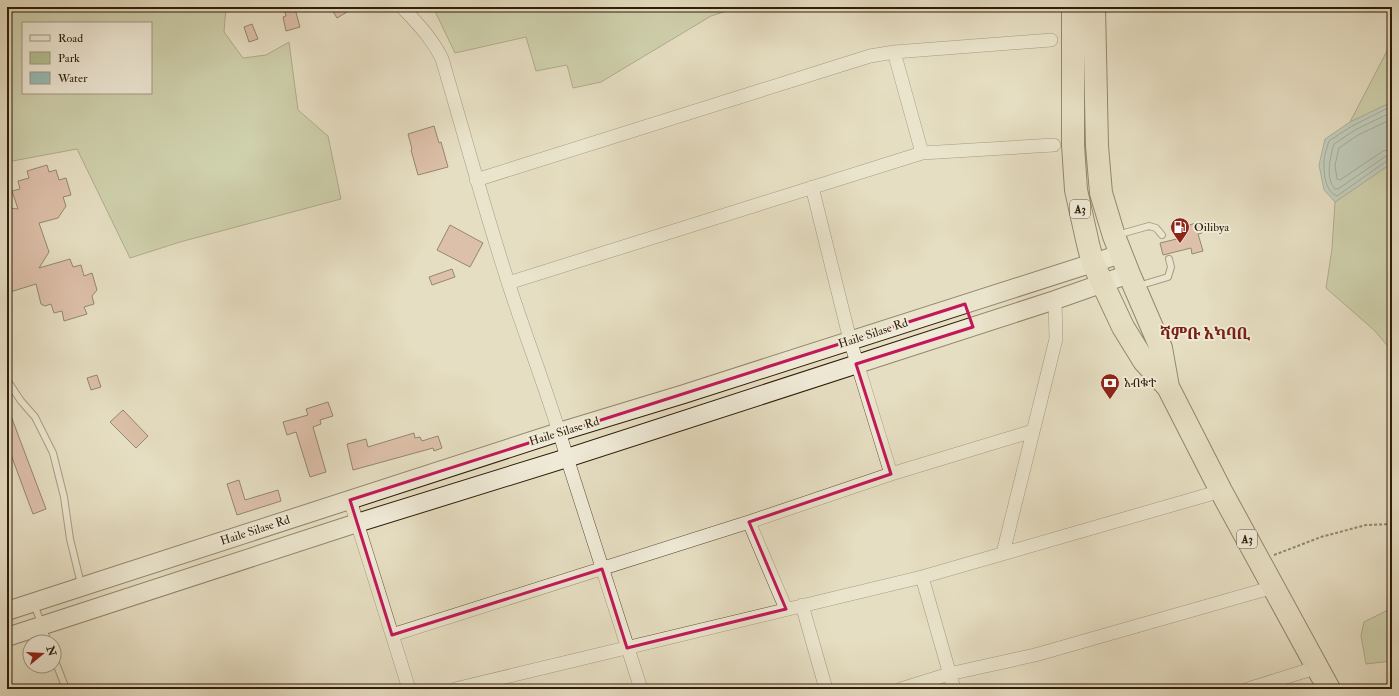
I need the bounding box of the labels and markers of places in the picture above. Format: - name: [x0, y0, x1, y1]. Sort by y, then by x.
- fuel station icon: Oilibya: [1169, 216, 1191, 244]
- place label: Oilibya: [1194, 220, 1230, 235]
- bank icon: አብቁተ: [1099, 372, 1121, 400]
- place label: አብቁተ: [1124, 376, 1157, 391]

